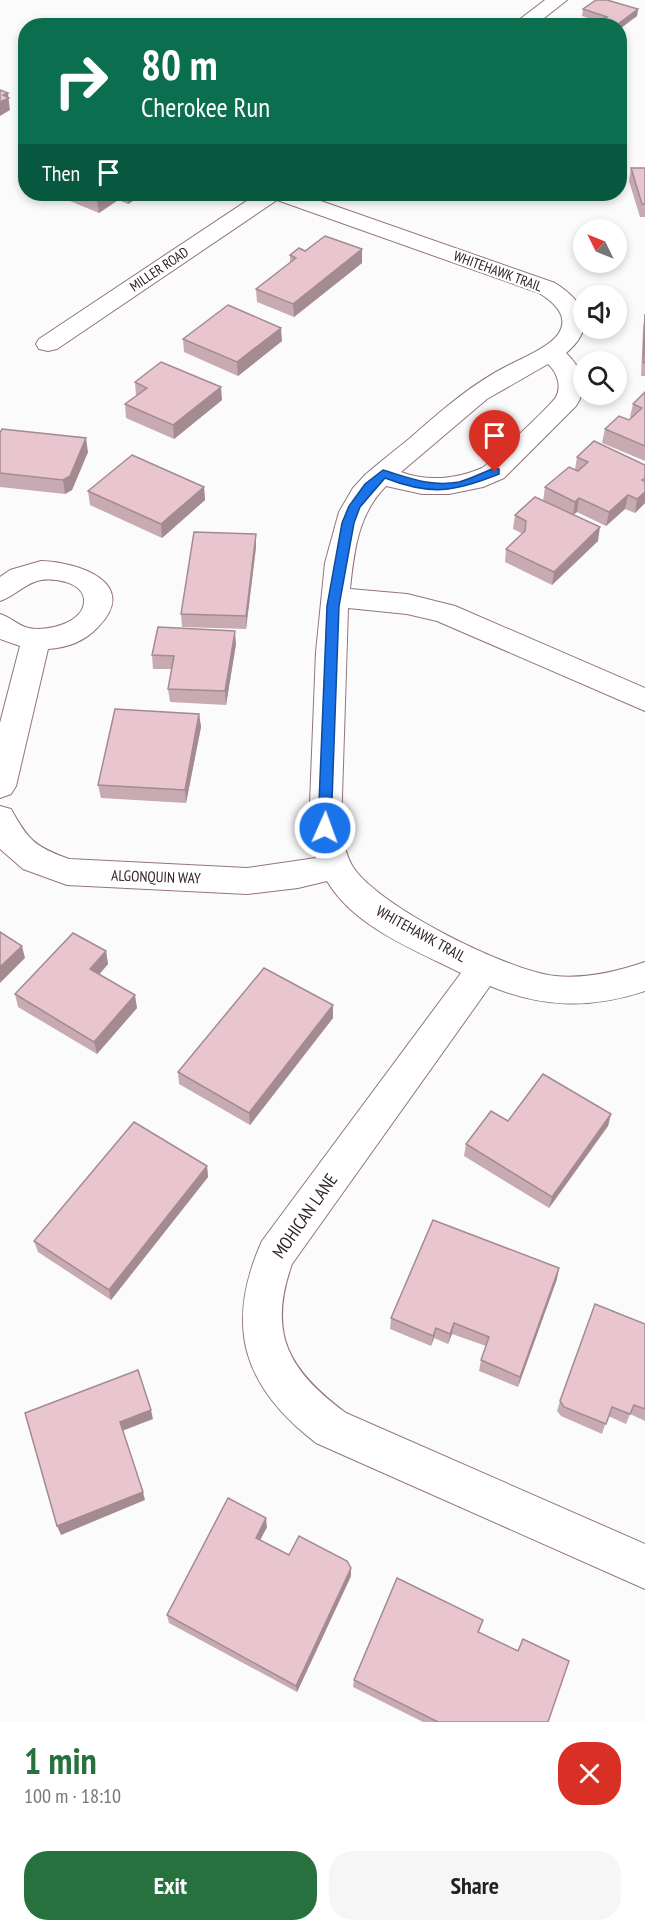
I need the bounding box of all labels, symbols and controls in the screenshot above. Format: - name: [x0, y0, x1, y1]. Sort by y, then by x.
- text: 80 m: [141, 37, 218, 92]
- icon: right: [42, 42, 120, 120]
- text: Cherokee Run: [141, 90, 270, 124]
- icon: arrive: [92, 156, 125, 189]
- text: Then: [42, 159, 80, 187]
- north arrow: [573, 219, 627, 273]
- map controls: [573, 219, 627, 405]
- street label: MILLER ROAD: [126, 243, 192, 295]
- street label: WHITEHAWK TRAIL: [451, 247, 545, 295]
- button: sound: [573, 285, 627, 339]
- button: search: [573, 351, 627, 405]
- pin: [469, 410, 520, 472]
- icon: arrive: [478, 419, 511, 452]
- position arrow: [293, 796, 357, 860]
- street label: ALGONQUIN WAY: [111, 865, 201, 888]
- street label: WHITEHAWK TRAIL: [373, 901, 470, 966]
- street label: MOHICAN LANE: [267, 1169, 342, 1263]
- text: 1 min: [24, 1737, 97, 1784]
- button: close: [558, 1742, 621, 1805]
- text: 100 m · 18:10: [24, 1783, 121, 1809]
- button: Exit: [24, 1851, 317, 1920]
- button: Share: [329, 1851, 621, 1920]

